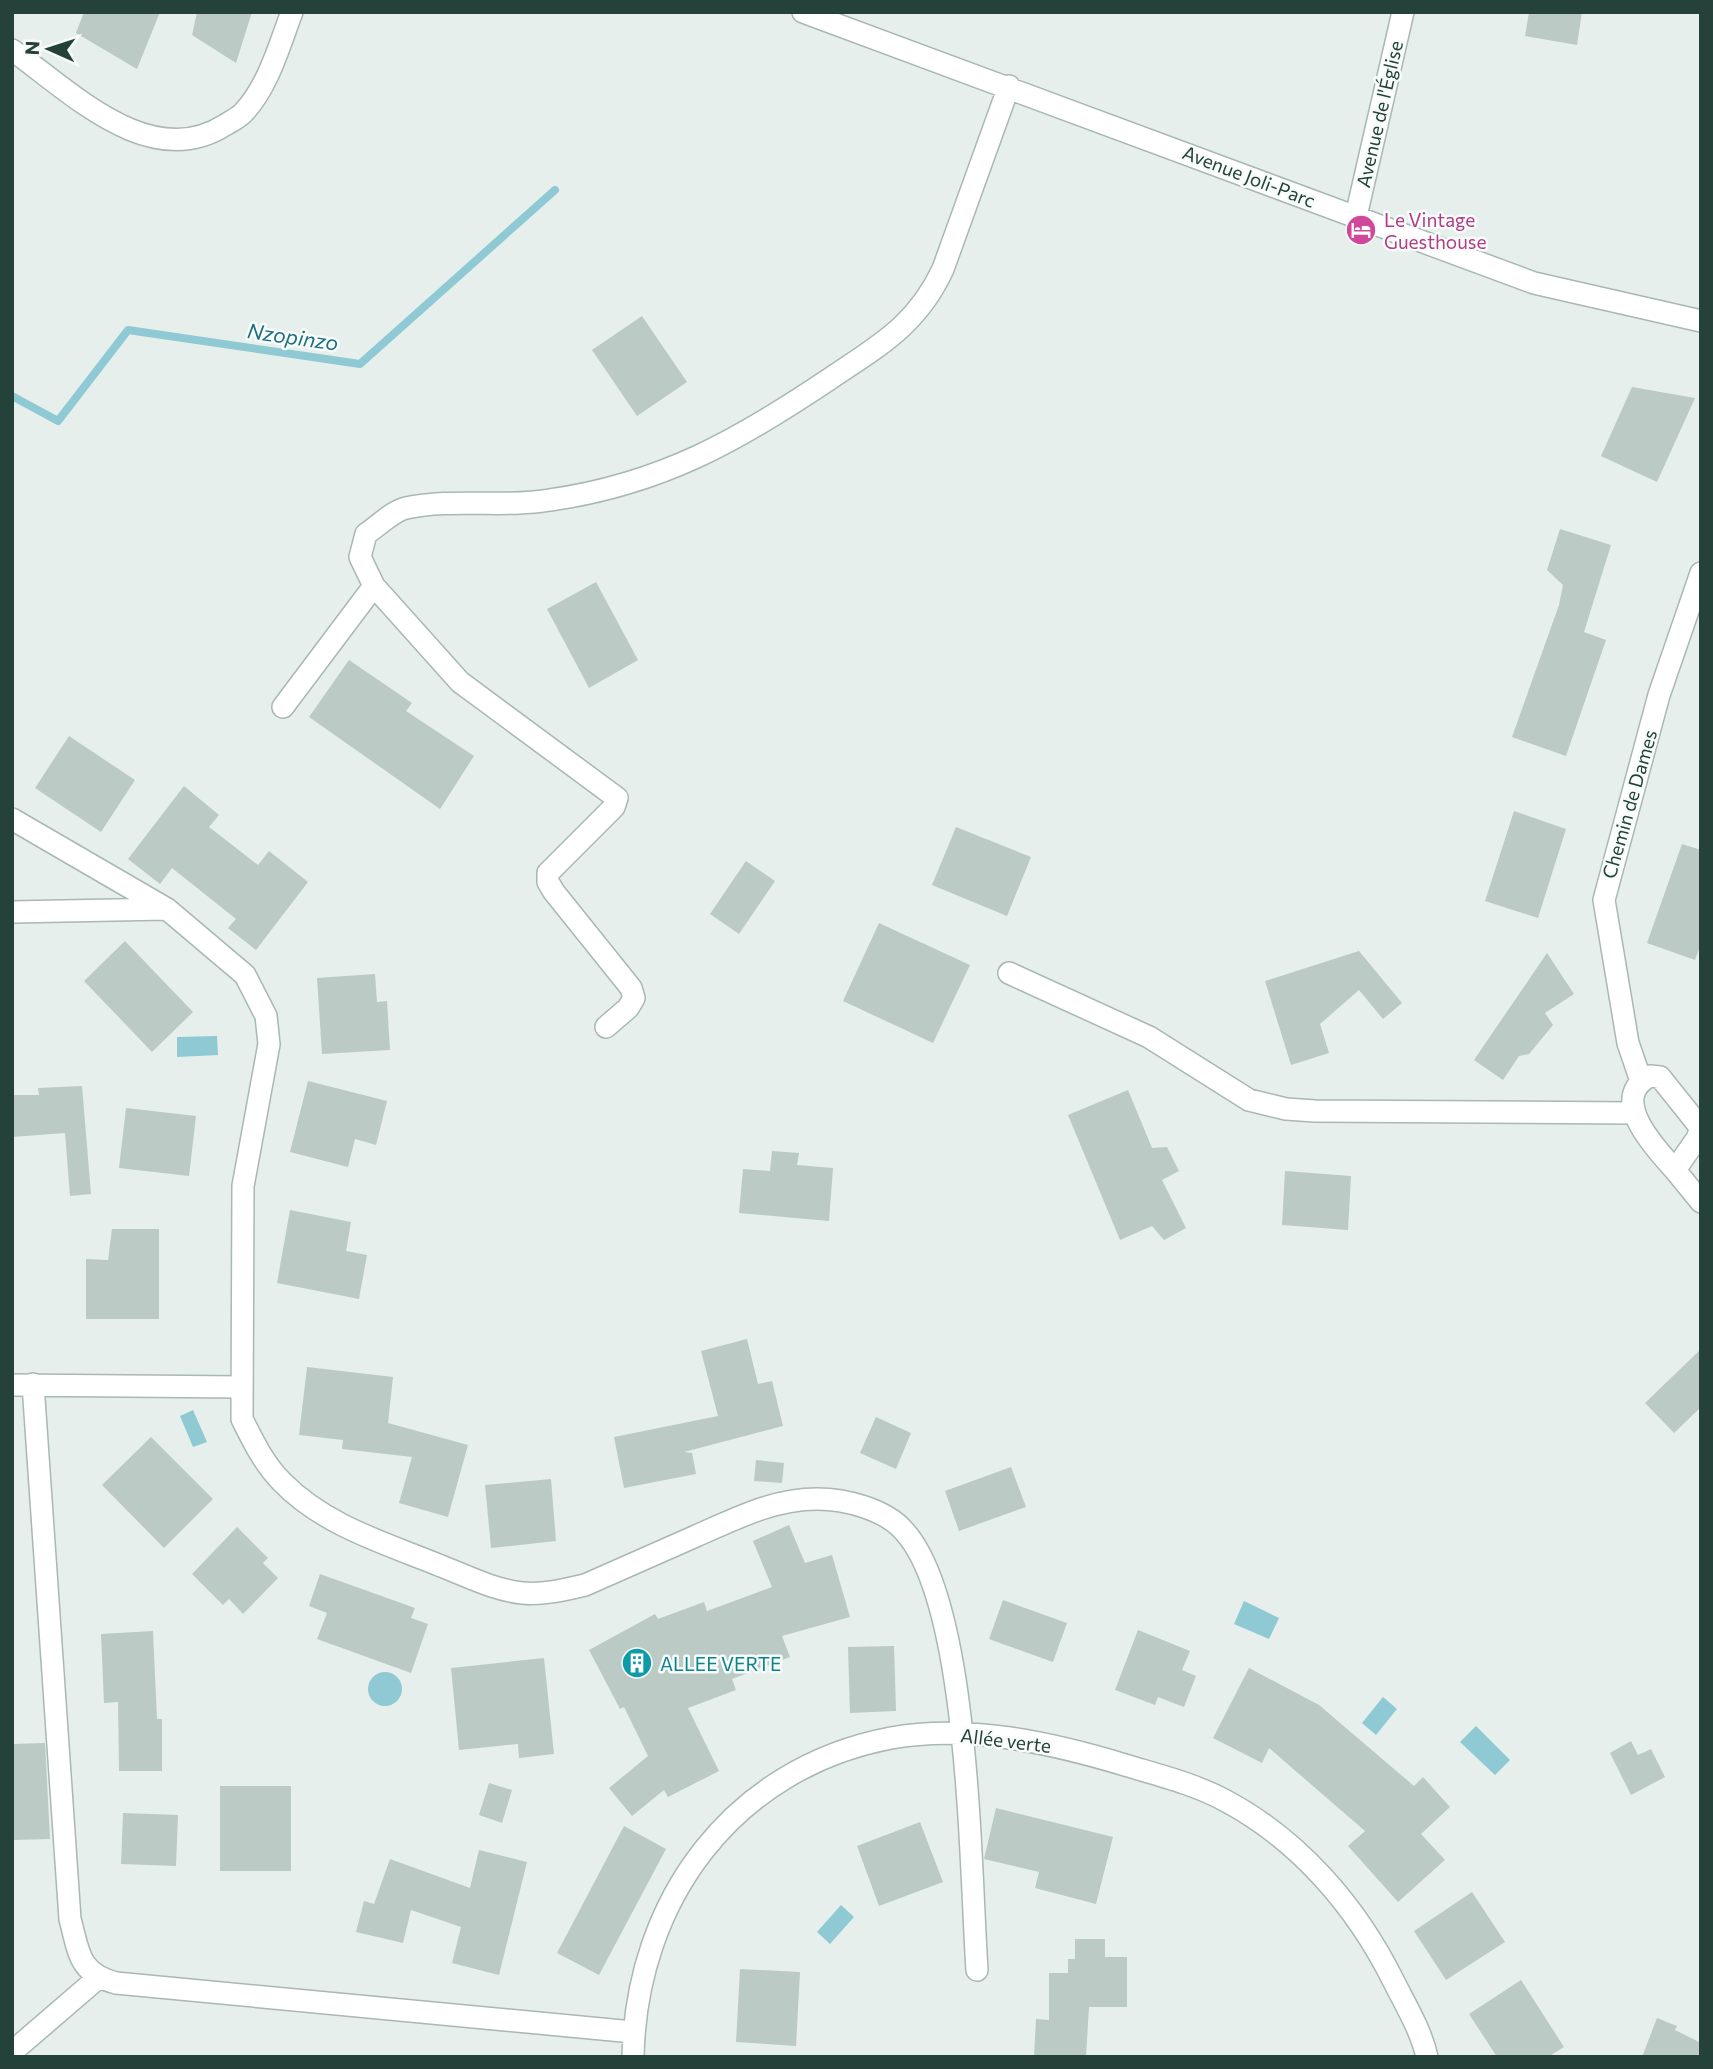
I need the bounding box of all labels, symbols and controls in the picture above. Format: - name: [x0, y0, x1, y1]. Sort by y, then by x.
- north arrow: [14, 14, 84, 84]
- street label: Avenue de l'Église: [1351, 38, 1407, 190]
- text: N: [20, 40, 43, 56]
- street label: Avenue Joli-Parc: [1179, 140, 1319, 212]
- place label: Le Vintage Guesthouse: [1384, 208, 1486, 253]
- hotel icon: Le Vintage Guesthouse: [1344, 213, 1378, 247]
- water label: Nzopinzo: [246, 317, 340, 355]
- street label: Chemin de Dames: [1597, 727, 1661, 881]
- building icon: ALLEE VERTE: [620, 1646, 654, 1680]
- place label: ALLEE VERTE: [660, 1652, 781, 1675]
- street label: Allée verte: [959, 1723, 1053, 1757]

